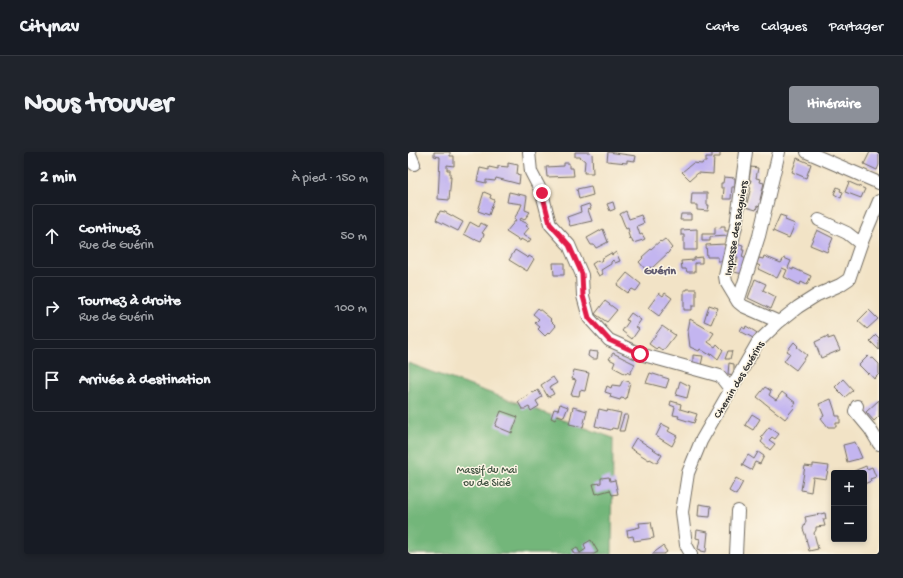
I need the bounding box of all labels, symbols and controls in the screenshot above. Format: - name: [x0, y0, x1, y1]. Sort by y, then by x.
- text: Citynav: [20, 16, 79, 39]
- text: Carte: [706, 19, 739, 36]
- text: Calques: [761, 19, 807, 36]
- text: Partager: [829, 19, 883, 36]
- button: Itinéraire: [789, 86, 879, 123]
- text: Nous trouver: [24, 88, 173, 121]
- text: 2 min: [40, 168, 76, 188]
- text: À pied · 150 m: [292, 171, 368, 186]
- street label: Impasse des Baguiers: [723, 179, 751, 277]
- route end: [533, 184, 551, 202]
- text: Continuez: [79, 220, 140, 238]
- icon: ahead: [41, 225, 63, 247]
- text: 50 m: [340, 229, 367, 244]
- text: Rue de Guérin: [79, 238, 154, 253]
- district label: Guérin: [644, 265, 676, 279]
- text: Tournez à droite: [79, 292, 181, 310]
- icon: right: [41, 297, 63, 319]
- text: 100 m: [335, 301, 367, 316]
- text: Rue de Guérin: [79, 310, 154, 325]
- street label: Chemin des Guérins: [712, 339, 768, 421]
- route start: [631, 345, 649, 363]
- icon: arrive: [41, 369, 63, 391]
- text: Arrivée à destination: [79, 371, 210, 389]
- park label: Massif du Mai ou de Sicié: [457, 464, 517, 490]
- map controls: [831, 470, 867, 542]
- button: +: [831, 470, 867, 506]
- button: −: [831, 506, 867, 542]

